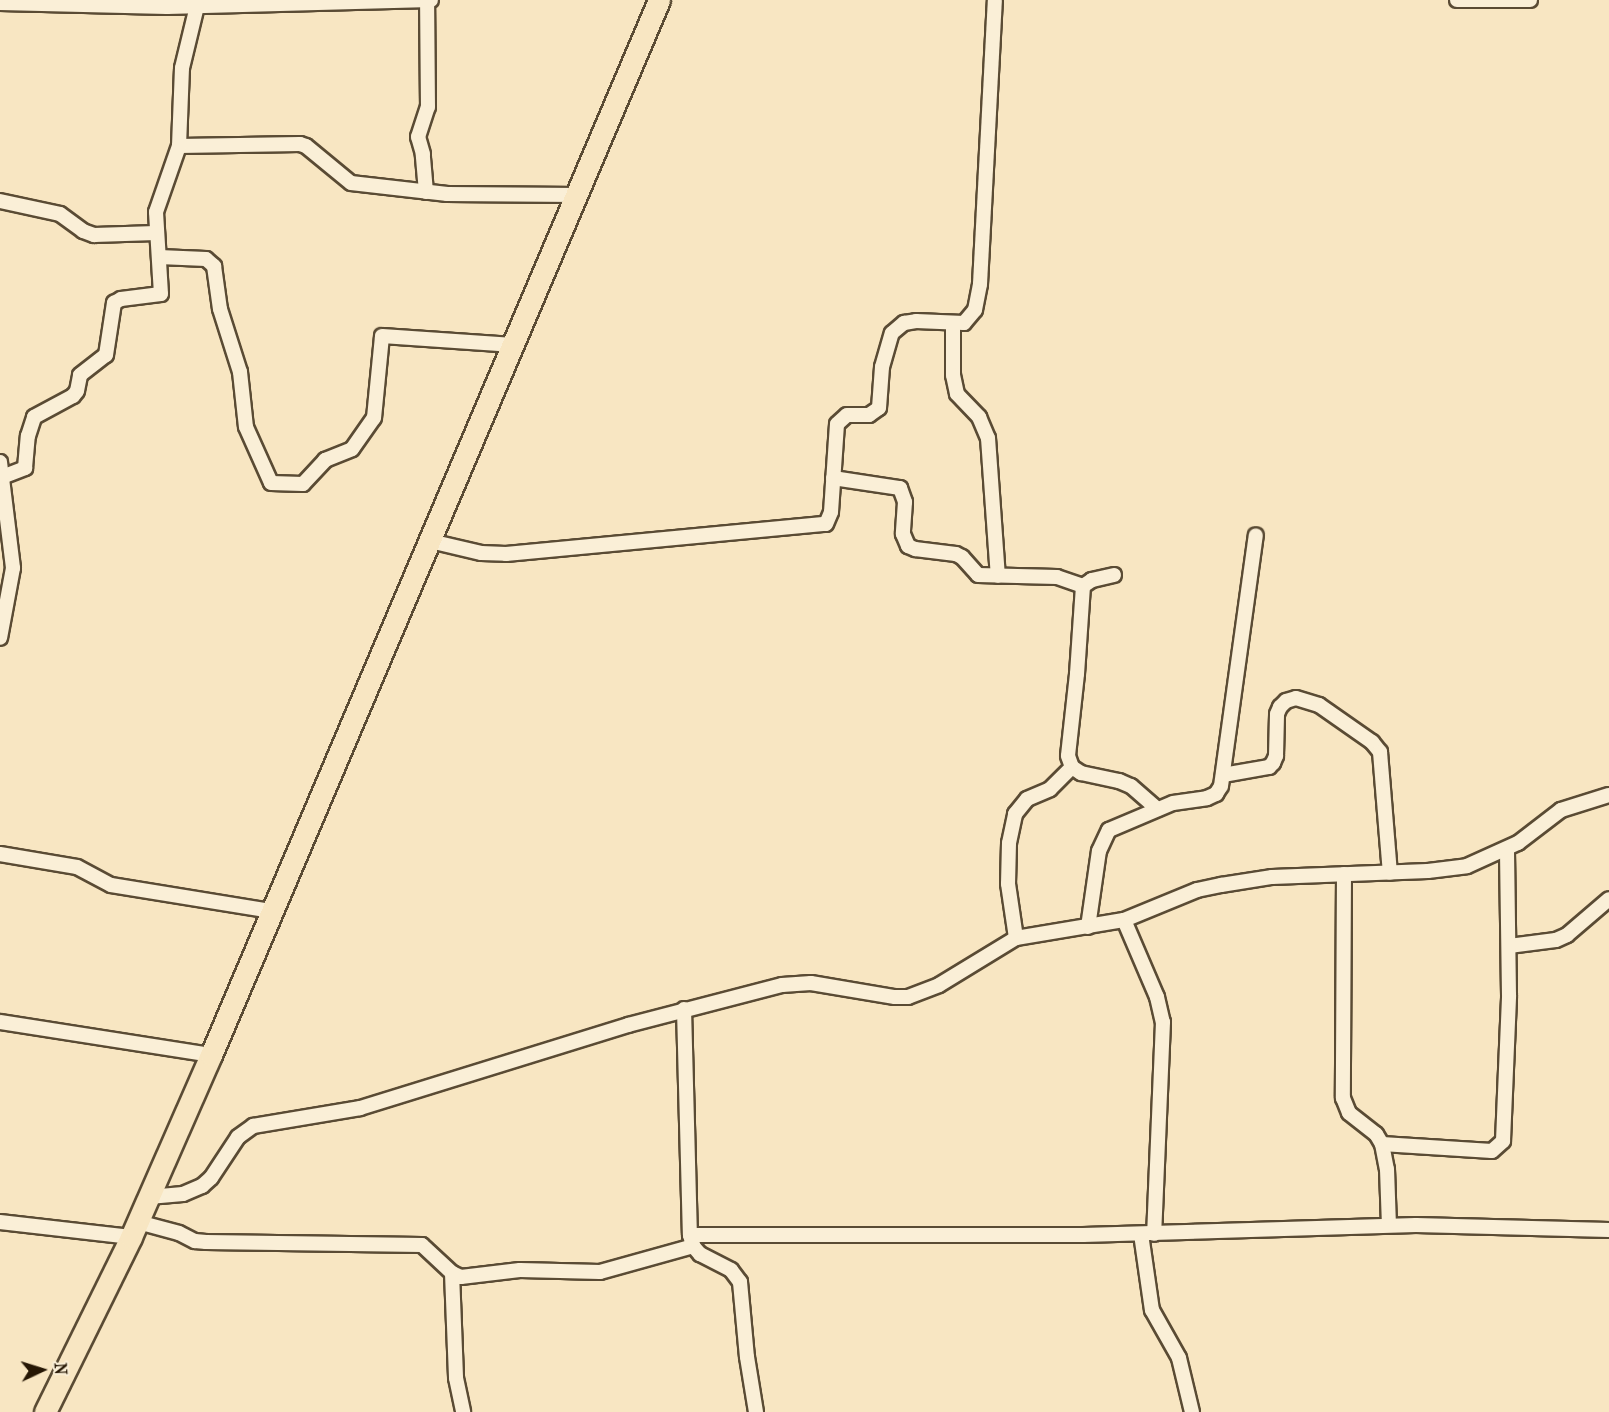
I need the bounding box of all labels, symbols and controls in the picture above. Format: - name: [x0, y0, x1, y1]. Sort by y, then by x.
- north arrow: [12, 1340, 72, 1400]
- text: N: [51, 1362, 70, 1375]

